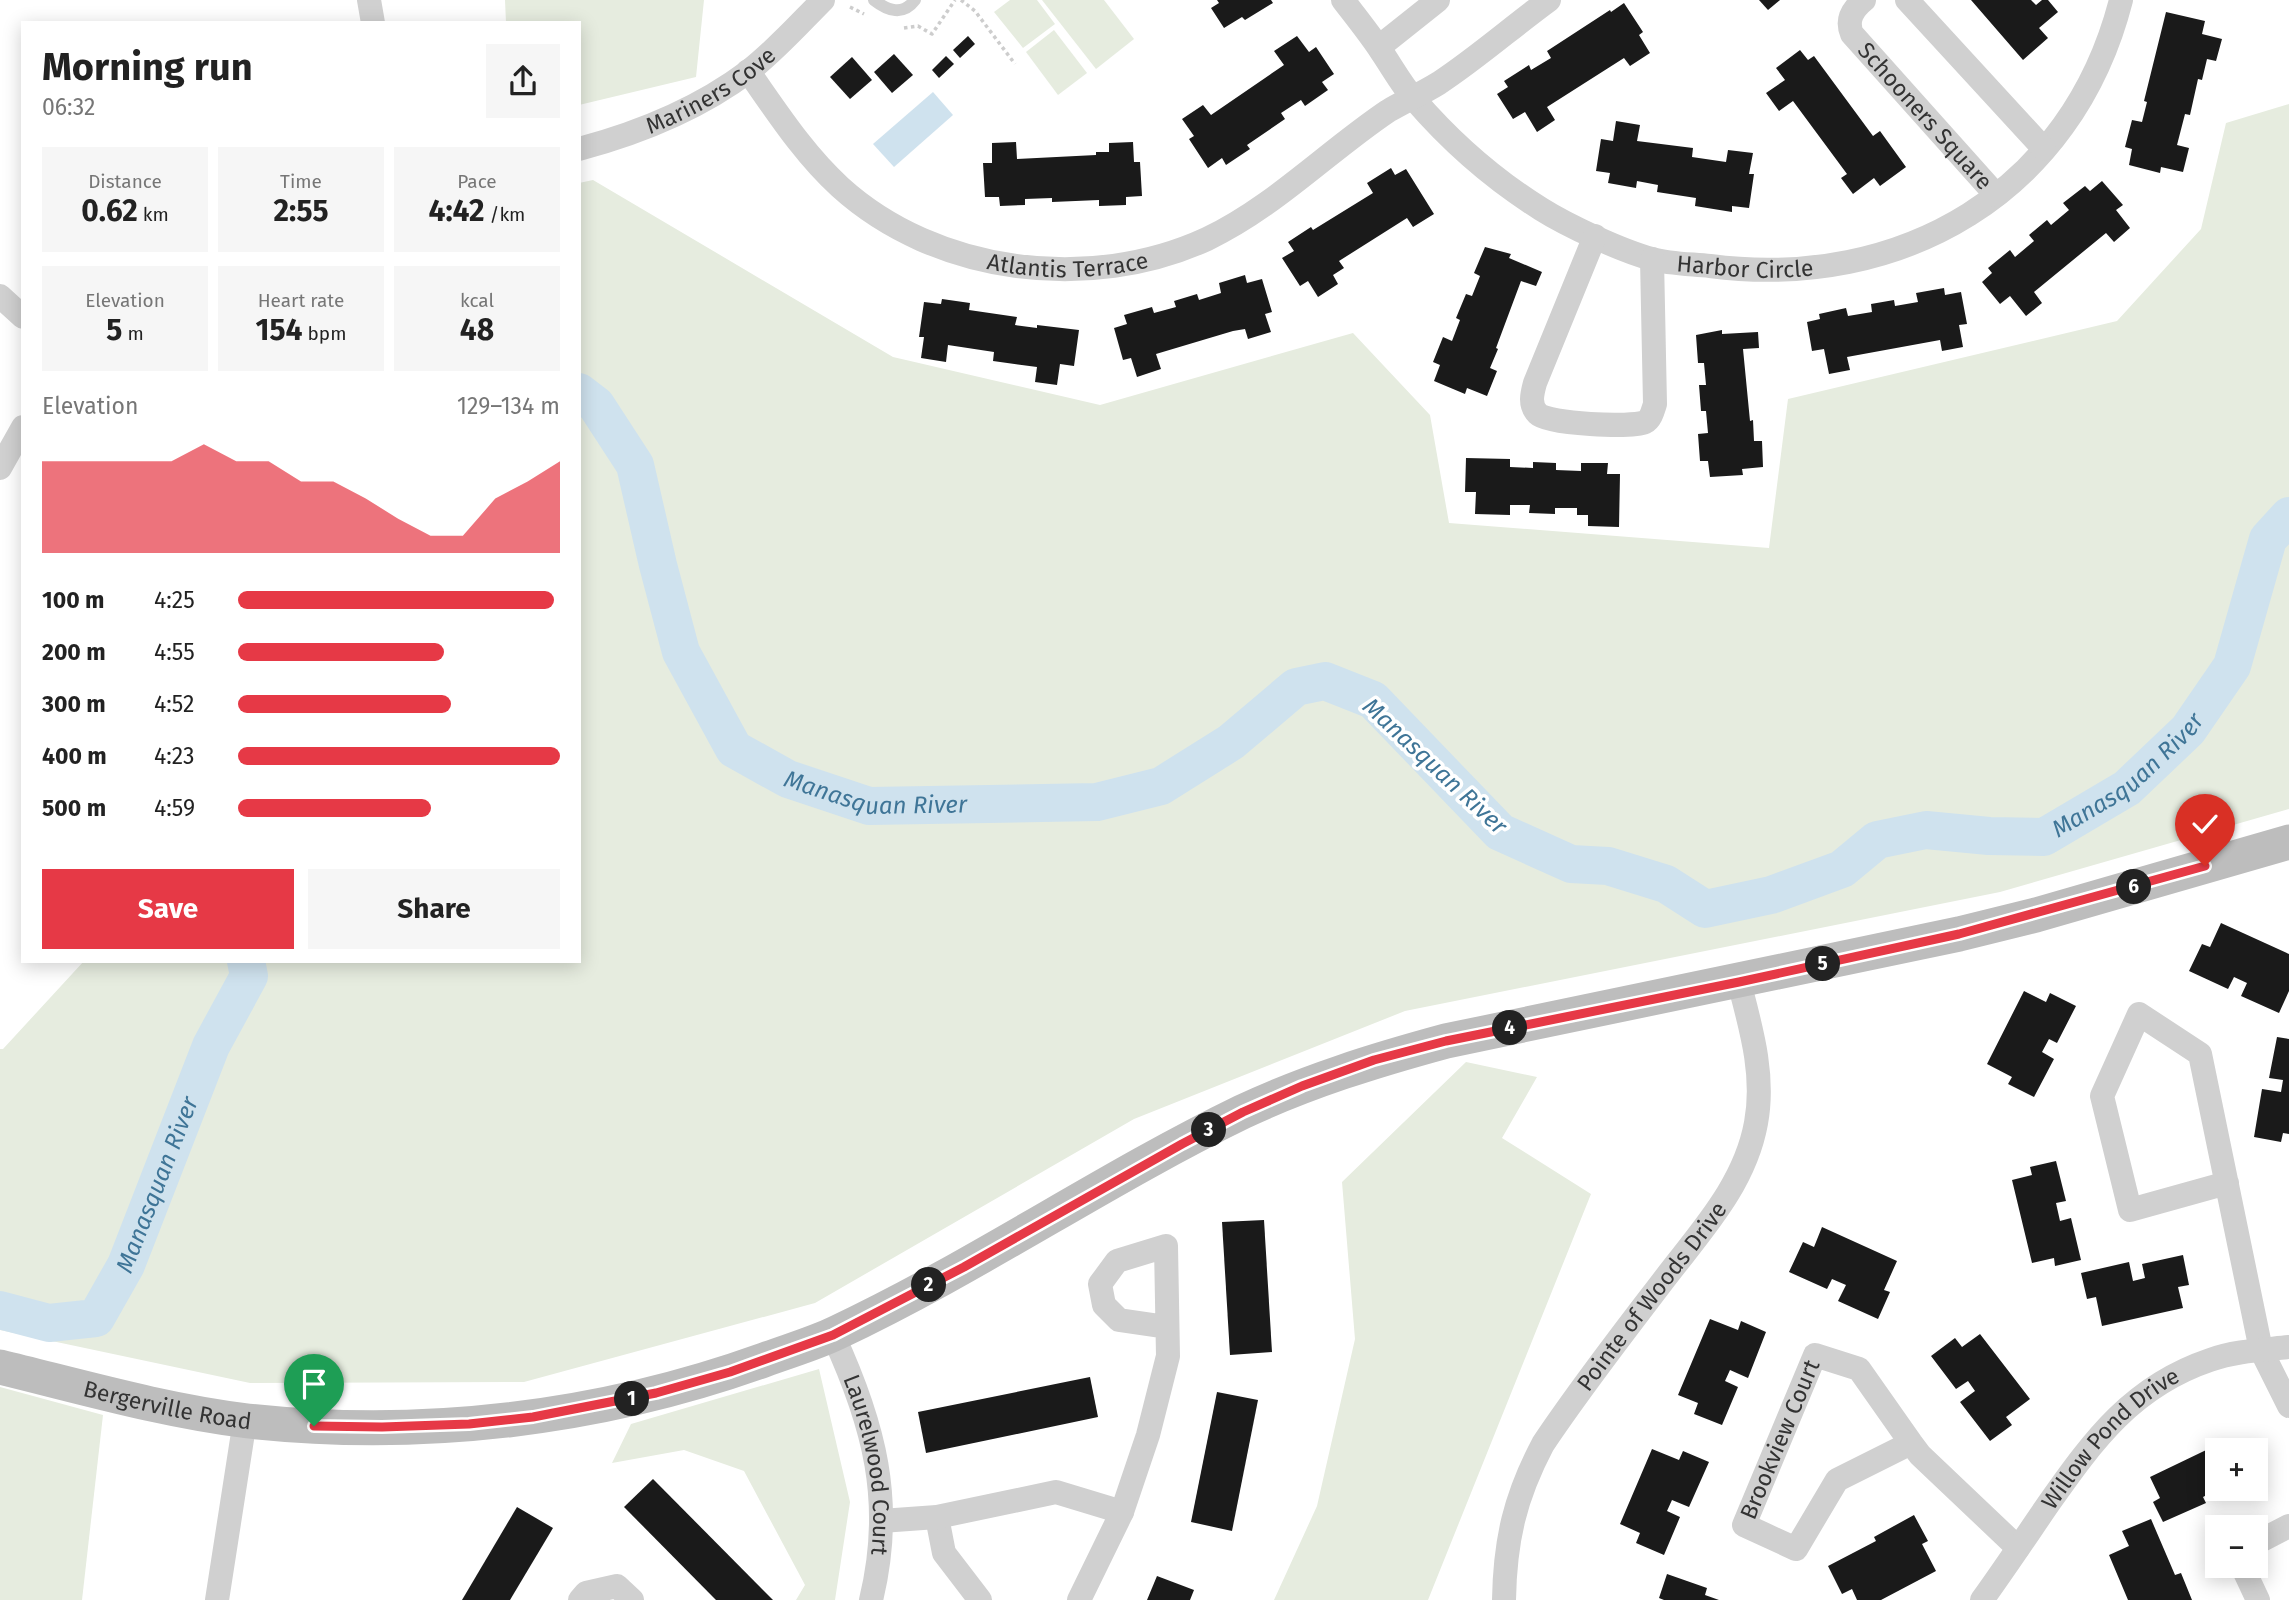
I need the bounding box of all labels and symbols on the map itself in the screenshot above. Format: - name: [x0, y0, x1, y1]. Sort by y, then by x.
- street label: Schooners Square: [1852, 36, 1998, 195]
- street label: Mariners Cove: [642, 41, 781, 140]
- street label: Atlantis Terrace: [985, 246, 1151, 283]
- street label: Harbor Circle: [1676, 249, 1815, 284]
- water label: Manasquan River: [1357, 692, 1513, 840]
- water label: Manasquan River: [2047, 707, 2210, 843]
- water label: Manasquan River: [781, 765, 968, 820]
- pin: [2175, 794, 2235, 866]
- pin: 6: [2116, 870, 2152, 904]
- pin: 5: [1806, 946, 1840, 982]
- pin: 4: [1492, 1010, 1528, 1046]
- water label: Manasquan River: [110, 1092, 204, 1277]
- pin: 3: [1192, 1112, 1226, 1148]
- street label: Pointe of Woods Drive: [1571, 1196, 1733, 1396]
- pin: 2: [912, 1268, 946, 1302]
- pin: [284, 1354, 344, 1426]
- street label: Brookview Court: [1734, 1355, 1826, 1523]
- street label: Willow Pond Drive: [2035, 1361, 2184, 1514]
- street label: Laurelwood Court: [837, 1370, 895, 1557]
- street label: Bergerville Road: [80, 1374, 253, 1435]
- pin: 1: [614, 1382, 650, 1416]

